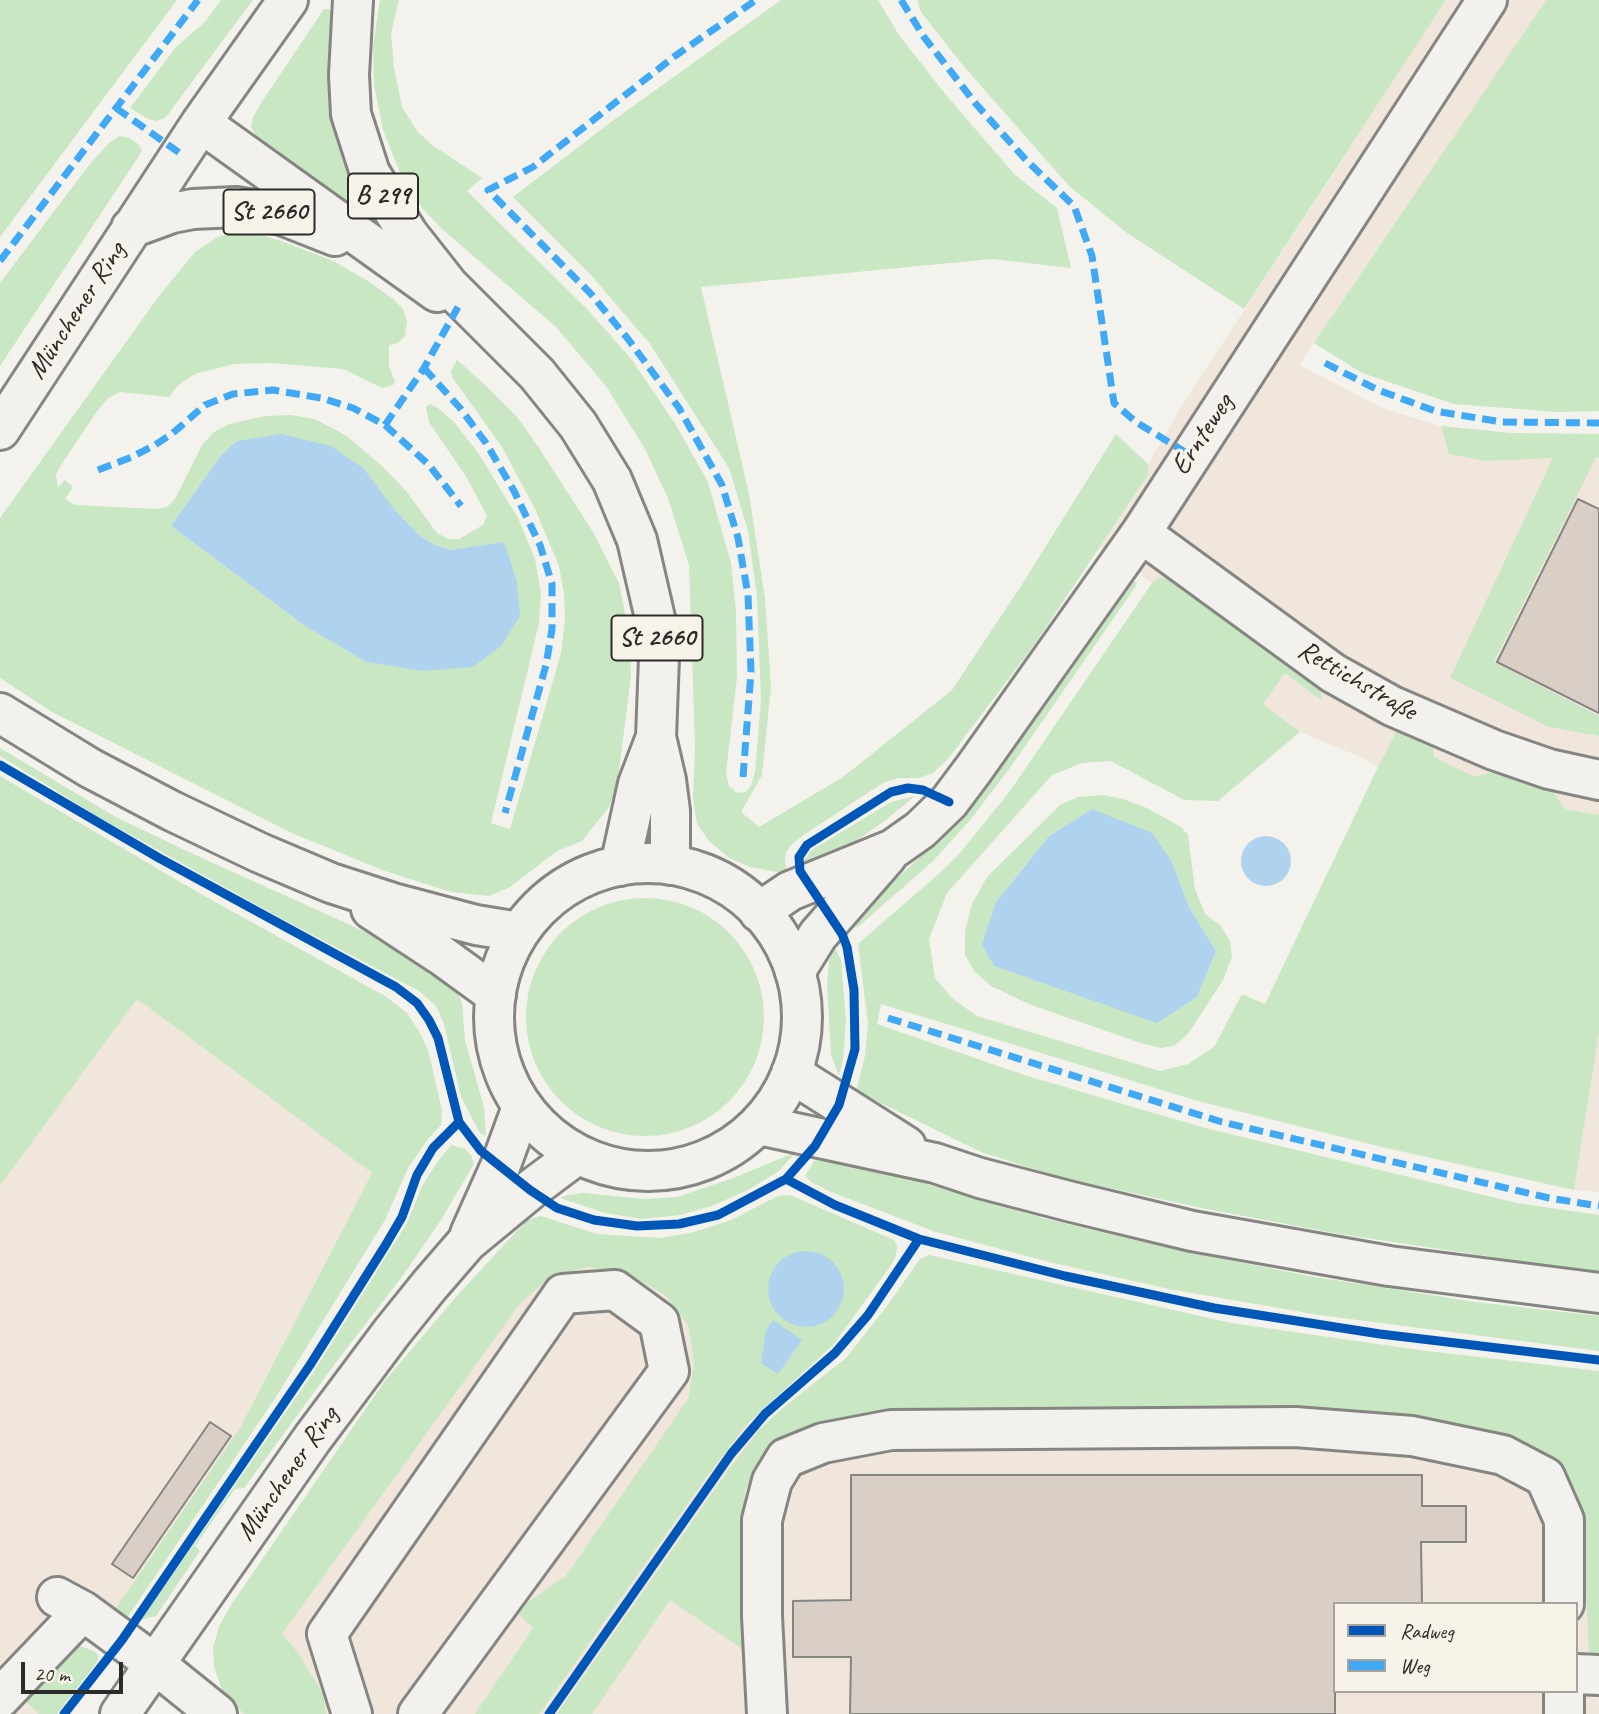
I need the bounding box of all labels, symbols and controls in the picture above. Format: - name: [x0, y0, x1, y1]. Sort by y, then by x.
- road number: B 299: [348, 174, 418, 218]
- road number: St 2660: [224, 190, 314, 234]
- street label: Münchener Ring: [20, 236, 134, 386]
- street label: Ernteweg: [1165, 388, 1241, 482]
- road number: St 2660: [612, 616, 702, 660]
- street label: Rettichstraße: [1292, 634, 1422, 728]
- street label: Münchener Ring: [229, 1400, 347, 1548]
- legend: [1333, 1602, 1578, 1693]
- text: Radweg: [1400, 1618, 1454, 1644]
- scale bar: [24, 1648, 126, 1692]
- text: Weg: [1400, 1653, 1430, 1679]
- text: 20 m: [34, 1661, 70, 1687]

